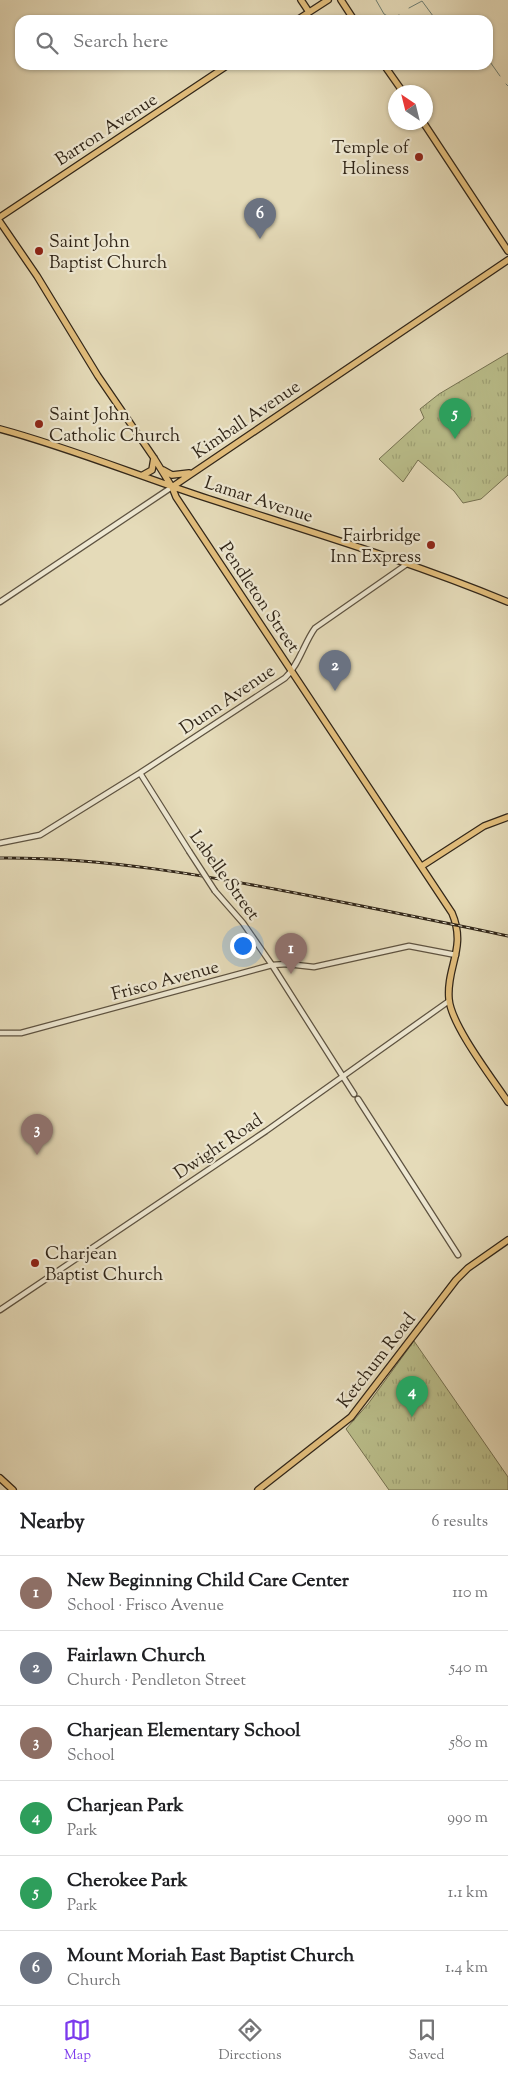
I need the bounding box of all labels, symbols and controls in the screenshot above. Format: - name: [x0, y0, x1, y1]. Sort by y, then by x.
- search box: [15, 15, 493, 70]
- icon: search: [33, 29, 61, 57]
- text: Search here: [73, 29, 168, 56]
- north arrow: [388, 85, 433, 130]
- street label: Barron Avenue: [51, 88, 163, 174]
- place label: Temple of Holiness: [332, 136, 410, 183]
- marker: Temple of Holiness: [413, 151, 425, 163]
- pin: 6: [244, 198, 276, 239]
- place label: Saint John Baptist Church: [49, 230, 168, 277]
- marker: Saint John Baptist Church: [33, 245, 45, 257]
- street label: Kimball Avenue: [188, 375, 306, 466]
- pin: 5: [439, 398, 471, 439]
- place label: Saint John Catholic Church: [49, 403, 181, 450]
- marker: Saint John Catholic Church: [33, 418, 45, 430]
- street label: Lamar Avenue: [201, 471, 316, 531]
- place label: Fairbridge Inn Express: [330, 524, 421, 571]
- street label: Pendleton Street: [212, 538, 305, 659]
- marker: Fairbridge Inn Express: [425, 539, 437, 551]
- pin: 2: [319, 650, 351, 691]
- street label: Dunn Avenue: [175, 659, 281, 742]
- street label: Labelle Street: [182, 826, 265, 927]
- your location: [230, 933, 256, 959]
- pin: 1: [275, 933, 307, 974]
- street label: Frisco Avenue: [109, 955, 222, 1009]
- street label: Dwight Road: [169, 1108, 269, 1187]
- pin: 3: [21, 1114, 53, 1155]
- place label: Charjean Baptist Church: [45, 1242, 164, 1289]
- marker: Charjean Baptist Church: [29, 1257, 41, 1269]
- street label: Ketchum Road: [332, 1308, 423, 1414]
- pin: 4: [396, 1376, 428, 1417]
- text: Nearby: [20, 1508, 85, 1538]
- text: 6 results: [432, 1511, 488, 1534]
- text: New Beginning Child Care Center: [67, 1568, 349, 1595]
- text: 1: [33, 1582, 39, 1605]
- text: 110 m: [452, 1582, 488, 1605]
- text: School · Frisco Avenue: [67, 1595, 224, 1618]
- text: Fairlawn Church: [67, 1643, 206, 1670]
- text: 2: [32, 1657, 40, 1680]
- text: 540 m: [450, 1657, 488, 1680]
- text: Church · Pendleton Street: [67, 1670, 246, 1693]
- text: Charjean Elementary School: [67, 1718, 301, 1745]
- text: 3: [33, 1732, 39, 1755]
- text: 580 m: [449, 1732, 488, 1755]
- text: School: [67, 1745, 115, 1768]
- text: Charjean Park: [67, 1793, 184, 1820]
- text: 4: [32, 1807, 40, 1830]
- text: 990 m: [447, 1807, 488, 1830]
- text: Park: [67, 1820, 98, 1843]
- text: Cherokee Park: [67, 1868, 188, 1895]
- text: 5: [33, 1882, 39, 1905]
- text: 1.1 km: [448, 1882, 488, 1905]
- text: Park: [67, 1895, 98, 1918]
- text: Mount Moriah East Baptist Church: [67, 1943, 354, 1970]
- text: 6: [32, 1957, 40, 1980]
- text: 1.4 km: [445, 1957, 488, 1980]
- text: Church: [67, 1970, 121, 1993]
- tab: Map: [63, 2016, 91, 2066]
- tab: Directions: [218, 2016, 282, 2066]
- tab: Saved: [409, 2016, 444, 2066]

